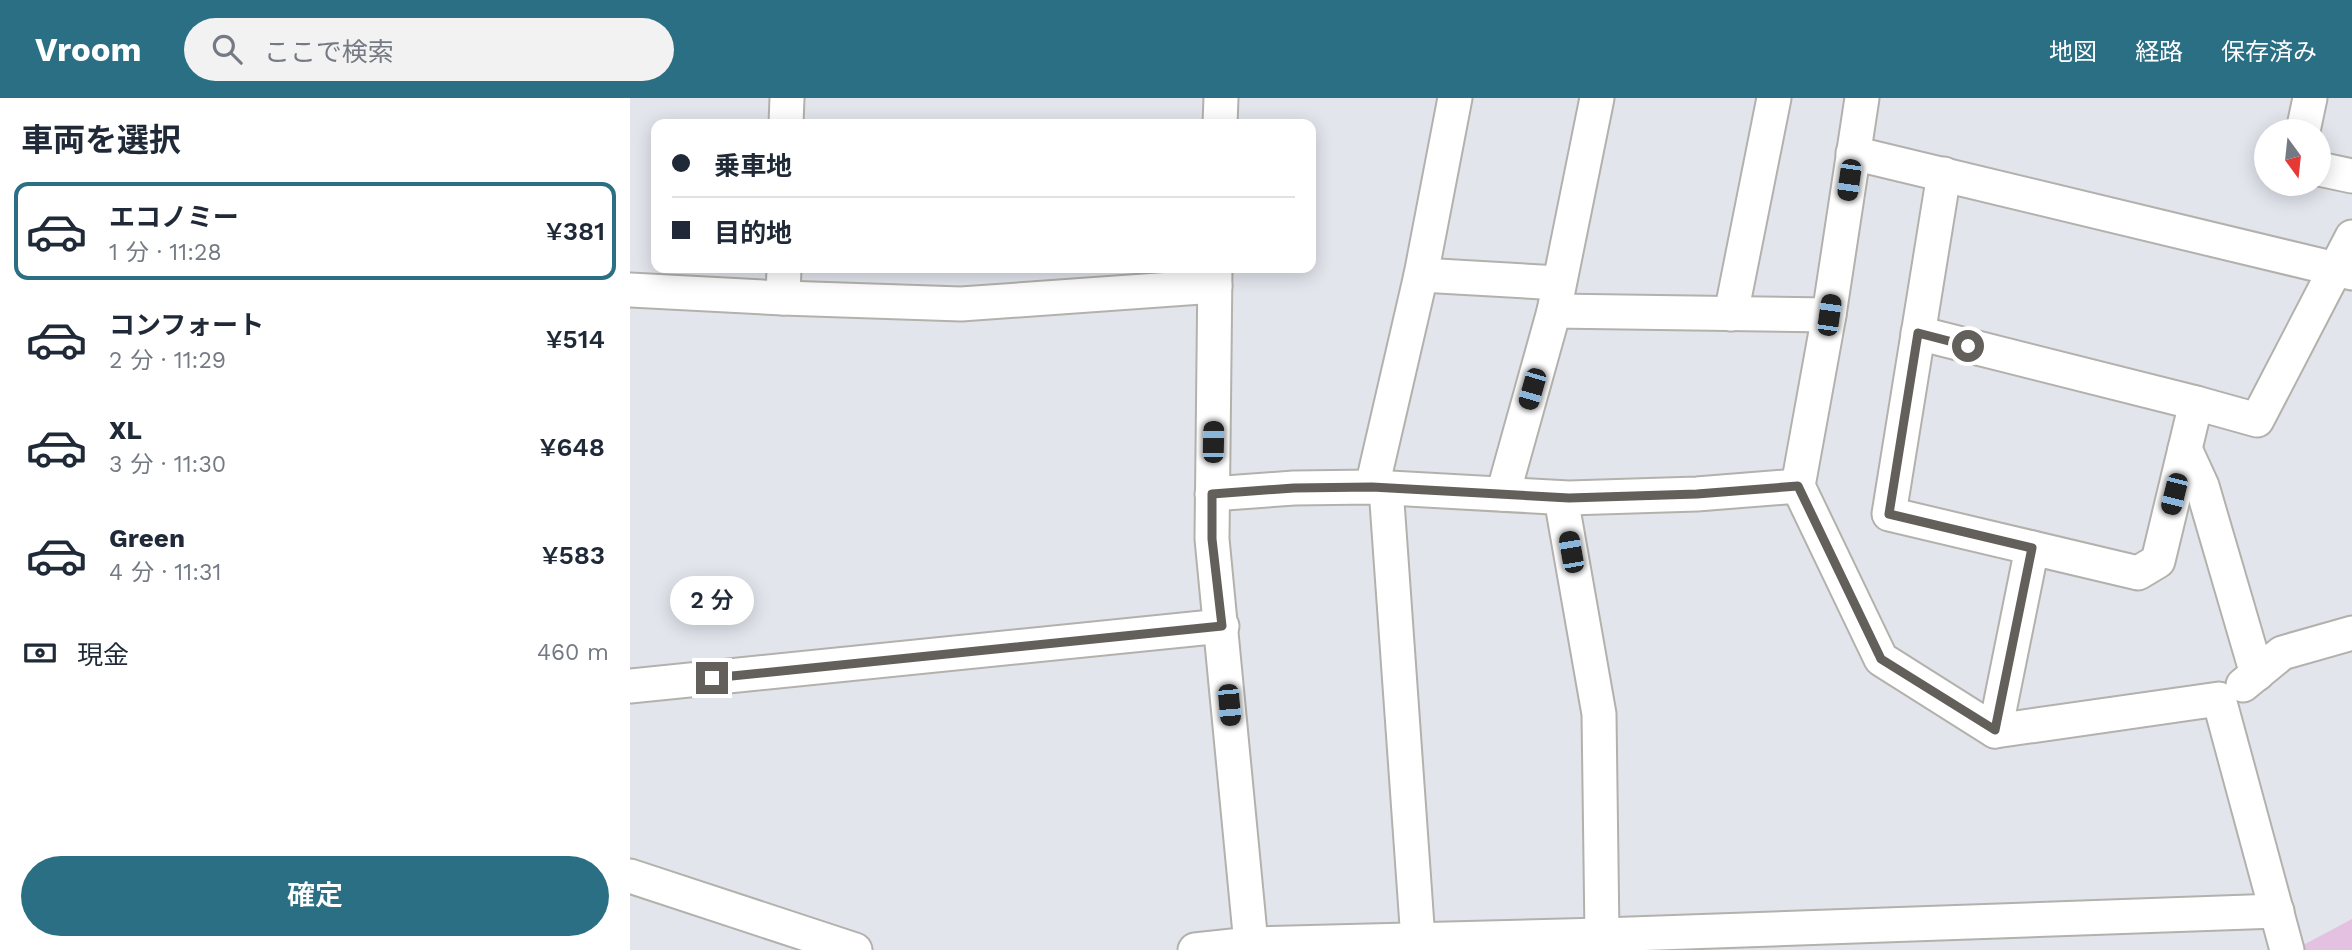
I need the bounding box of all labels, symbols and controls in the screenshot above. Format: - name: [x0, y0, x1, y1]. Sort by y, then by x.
- search box: [184, 18, 674, 81]
- text: Vroom: [35, 30, 142, 69]
- icon: search: [208, 30, 246, 68]
- text: ここで検索: [264, 37, 394, 67]
- text: 地図: [2049, 38, 2097, 66]
- text: 経路: [2135, 38, 2183, 66]
- text: 保存済み: [2221, 38, 2317, 66]
- north arrow: [2254, 119, 2331, 196]
- map controls: [2254, 119, 2331, 196]
- text: 車両を選択: [21, 121, 181, 159]
- text: 乗車地: [714, 151, 792, 181]
- car: [1836, 158, 1863, 202]
- icon: car: [25, 200, 88, 263]
- text: エコノミー: [109, 202, 239, 232]
- text: ¥381: [546, 216, 605, 246]
- text: 目的地: [714, 218, 792, 248]
- text: 1 分 · 11:28: [109, 239, 222, 266]
- car: [1816, 293, 1843, 337]
- icon: car: [25, 308, 88, 371]
- text: コンフォート: [109, 310, 264, 340]
- text: ¥514: [546, 324, 605, 354]
- route start: [1952, 330, 1984, 362]
- text: 2 分 · 11:29: [109, 347, 226, 374]
- car: [1517, 366, 1548, 412]
- text: XL: [109, 415, 142, 445]
- icon: car: [25, 416, 88, 479]
- car: [1203, 421, 1224, 463]
- text: ¥648: [540, 432, 605, 462]
- text: 3 分 · 11:30: [109, 451, 226, 478]
- car: [2159, 471, 2190, 517]
- text: Green: [109, 523, 185, 553]
- icon: car: [25, 524, 88, 587]
- car: [1558, 529, 1585, 575]
- text: ¥583: [542, 540, 605, 570]
- text: 4 分 · 11:31: [109, 559, 221, 586]
- callout: 2 分: [670, 576, 754, 626]
- text: 2 分: [690, 587, 734, 614]
- icon: cash: [21, 634, 59, 672]
- text: 460 m: [537, 639, 609, 666]
- text: 現金: [77, 640, 129, 670]
- route end: [696, 662, 728, 694]
- car: [1217, 683, 1242, 727]
- button: 確定: [21, 856, 609, 936]

